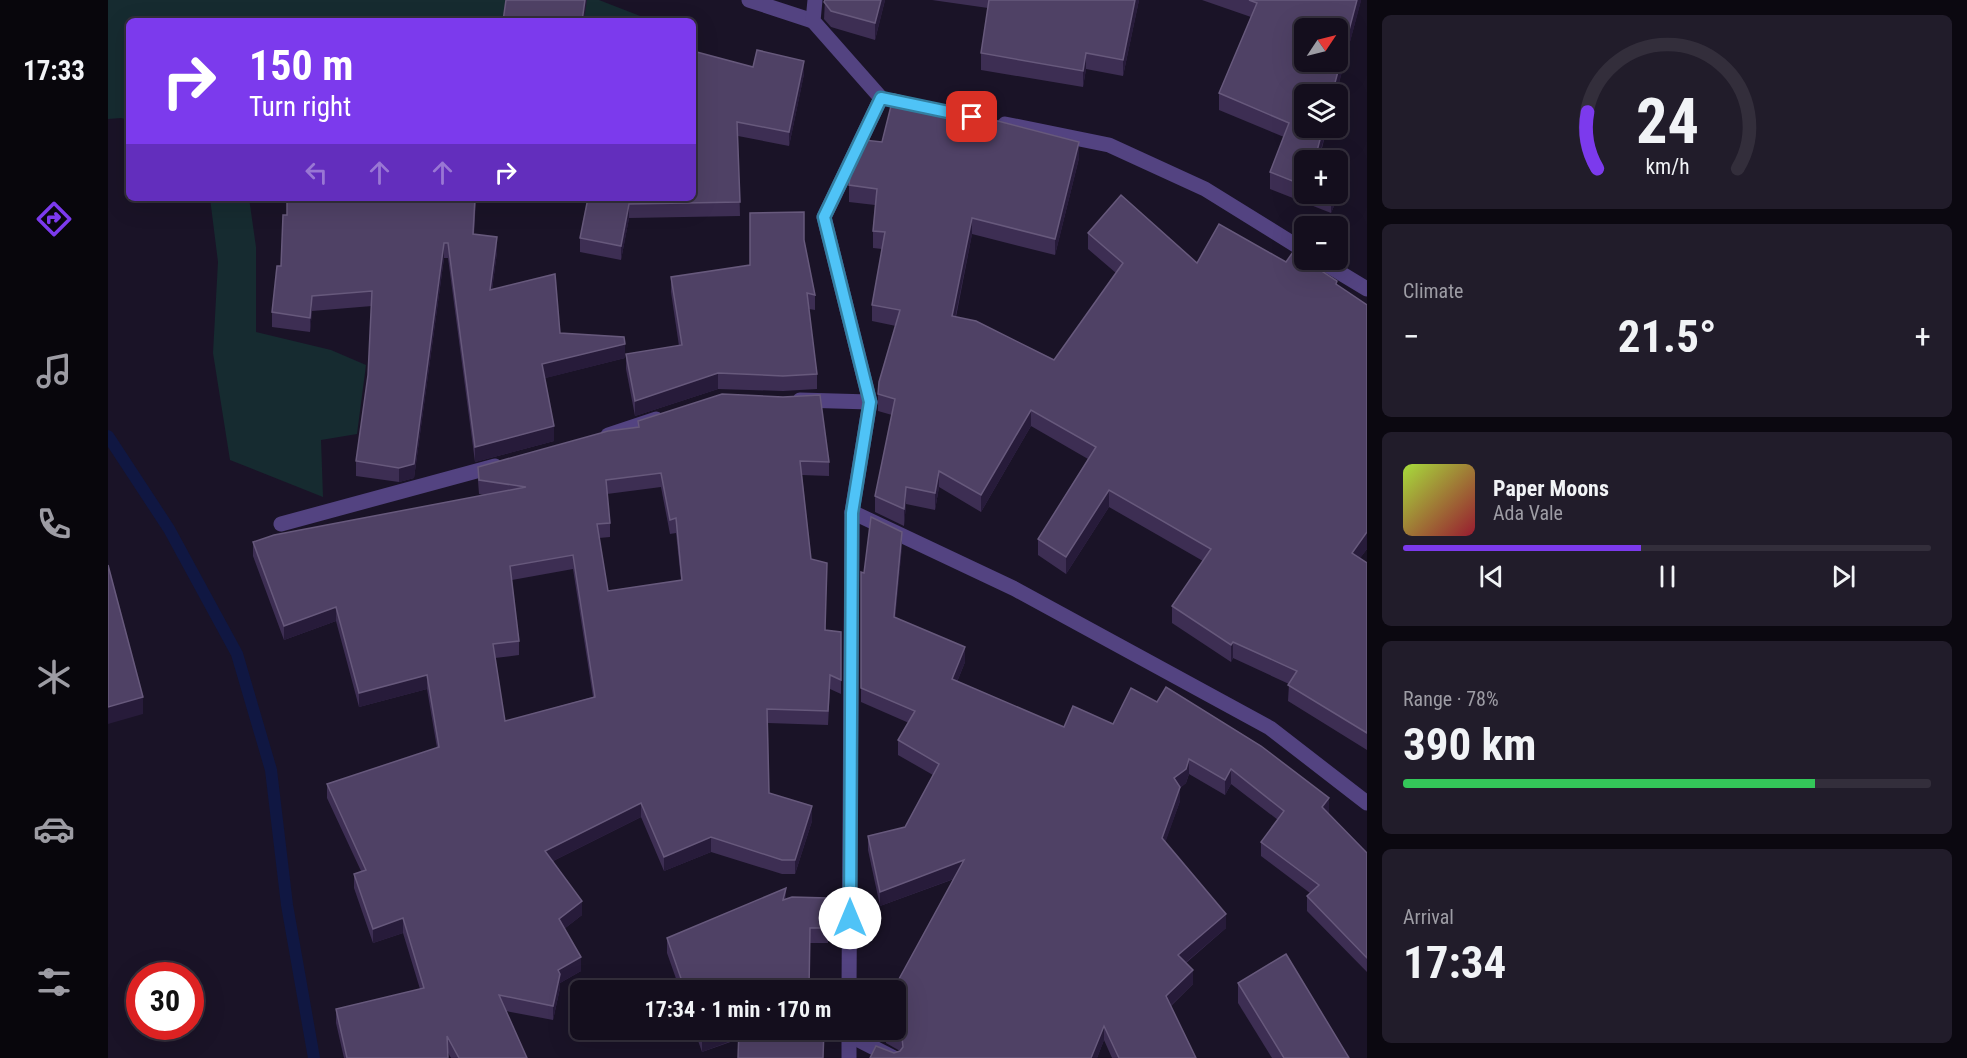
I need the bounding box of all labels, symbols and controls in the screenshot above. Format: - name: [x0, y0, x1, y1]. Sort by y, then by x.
- north arrow: [1294, 18, 1348, 72]
- map controls: [1294, 18, 1348, 270]
- text: 150 m: [249, 41, 354, 90]
- icon: right: [150, 42, 228, 120]
- text: 17:33: [23, 55, 85, 87]
- button: layers: [1294, 84, 1348, 138]
- text: 24: [1635, 85, 1699, 158]
- text: Turn right: [249, 91, 351, 123]
- pin: [946, 91, 997, 142]
- icon: arrive: [955, 100, 988, 133]
- button: +: [1294, 150, 1348, 204]
- text: km/h: [1645, 154, 1689, 179]
- icon: left: [300, 156, 333, 189]
- icon: ahead: [363, 156, 396, 189]
- icon: ahead: [426, 156, 459, 189]
- icon: right: [489, 156, 522, 189]
- icon: directions: [33, 198, 75, 240]
- button: −: [1294, 216, 1348, 270]
- text: Climate: [1403, 279, 1463, 303]
- text: 21.5°: [1618, 310, 1716, 363]
- text: −: [1403, 317, 1420, 356]
- text: +: [1915, 317, 1931, 356]
- icon: music: [33, 350, 75, 392]
- text: Paper Moons: [1493, 476, 1609, 501]
- text: Ada Vale: [1493, 501, 1563, 525]
- icon: phone: [33, 503, 75, 545]
- icon: previous: [1475, 560, 1508, 593]
- icon: pause: [1651, 560, 1684, 593]
- icon: next: [1827, 560, 1860, 593]
- icon: climate: [33, 656, 75, 698]
- text: Range · 78%: [1403, 687, 1499, 711]
- text: 390 km: [1403, 718, 1536, 771]
- icon: car: [33, 808, 75, 850]
- position arrow: [818, 886, 882, 950]
- text: Arrival: [1403, 905, 1454, 929]
- text: 17:34: [1403, 936, 1506, 989]
- icon: filters: [33, 961, 75, 1003]
- speed limit sign: 30: [126, 962, 204, 1040]
- text: 17:34 · 1 min · 170 m: [645, 997, 831, 1022]

